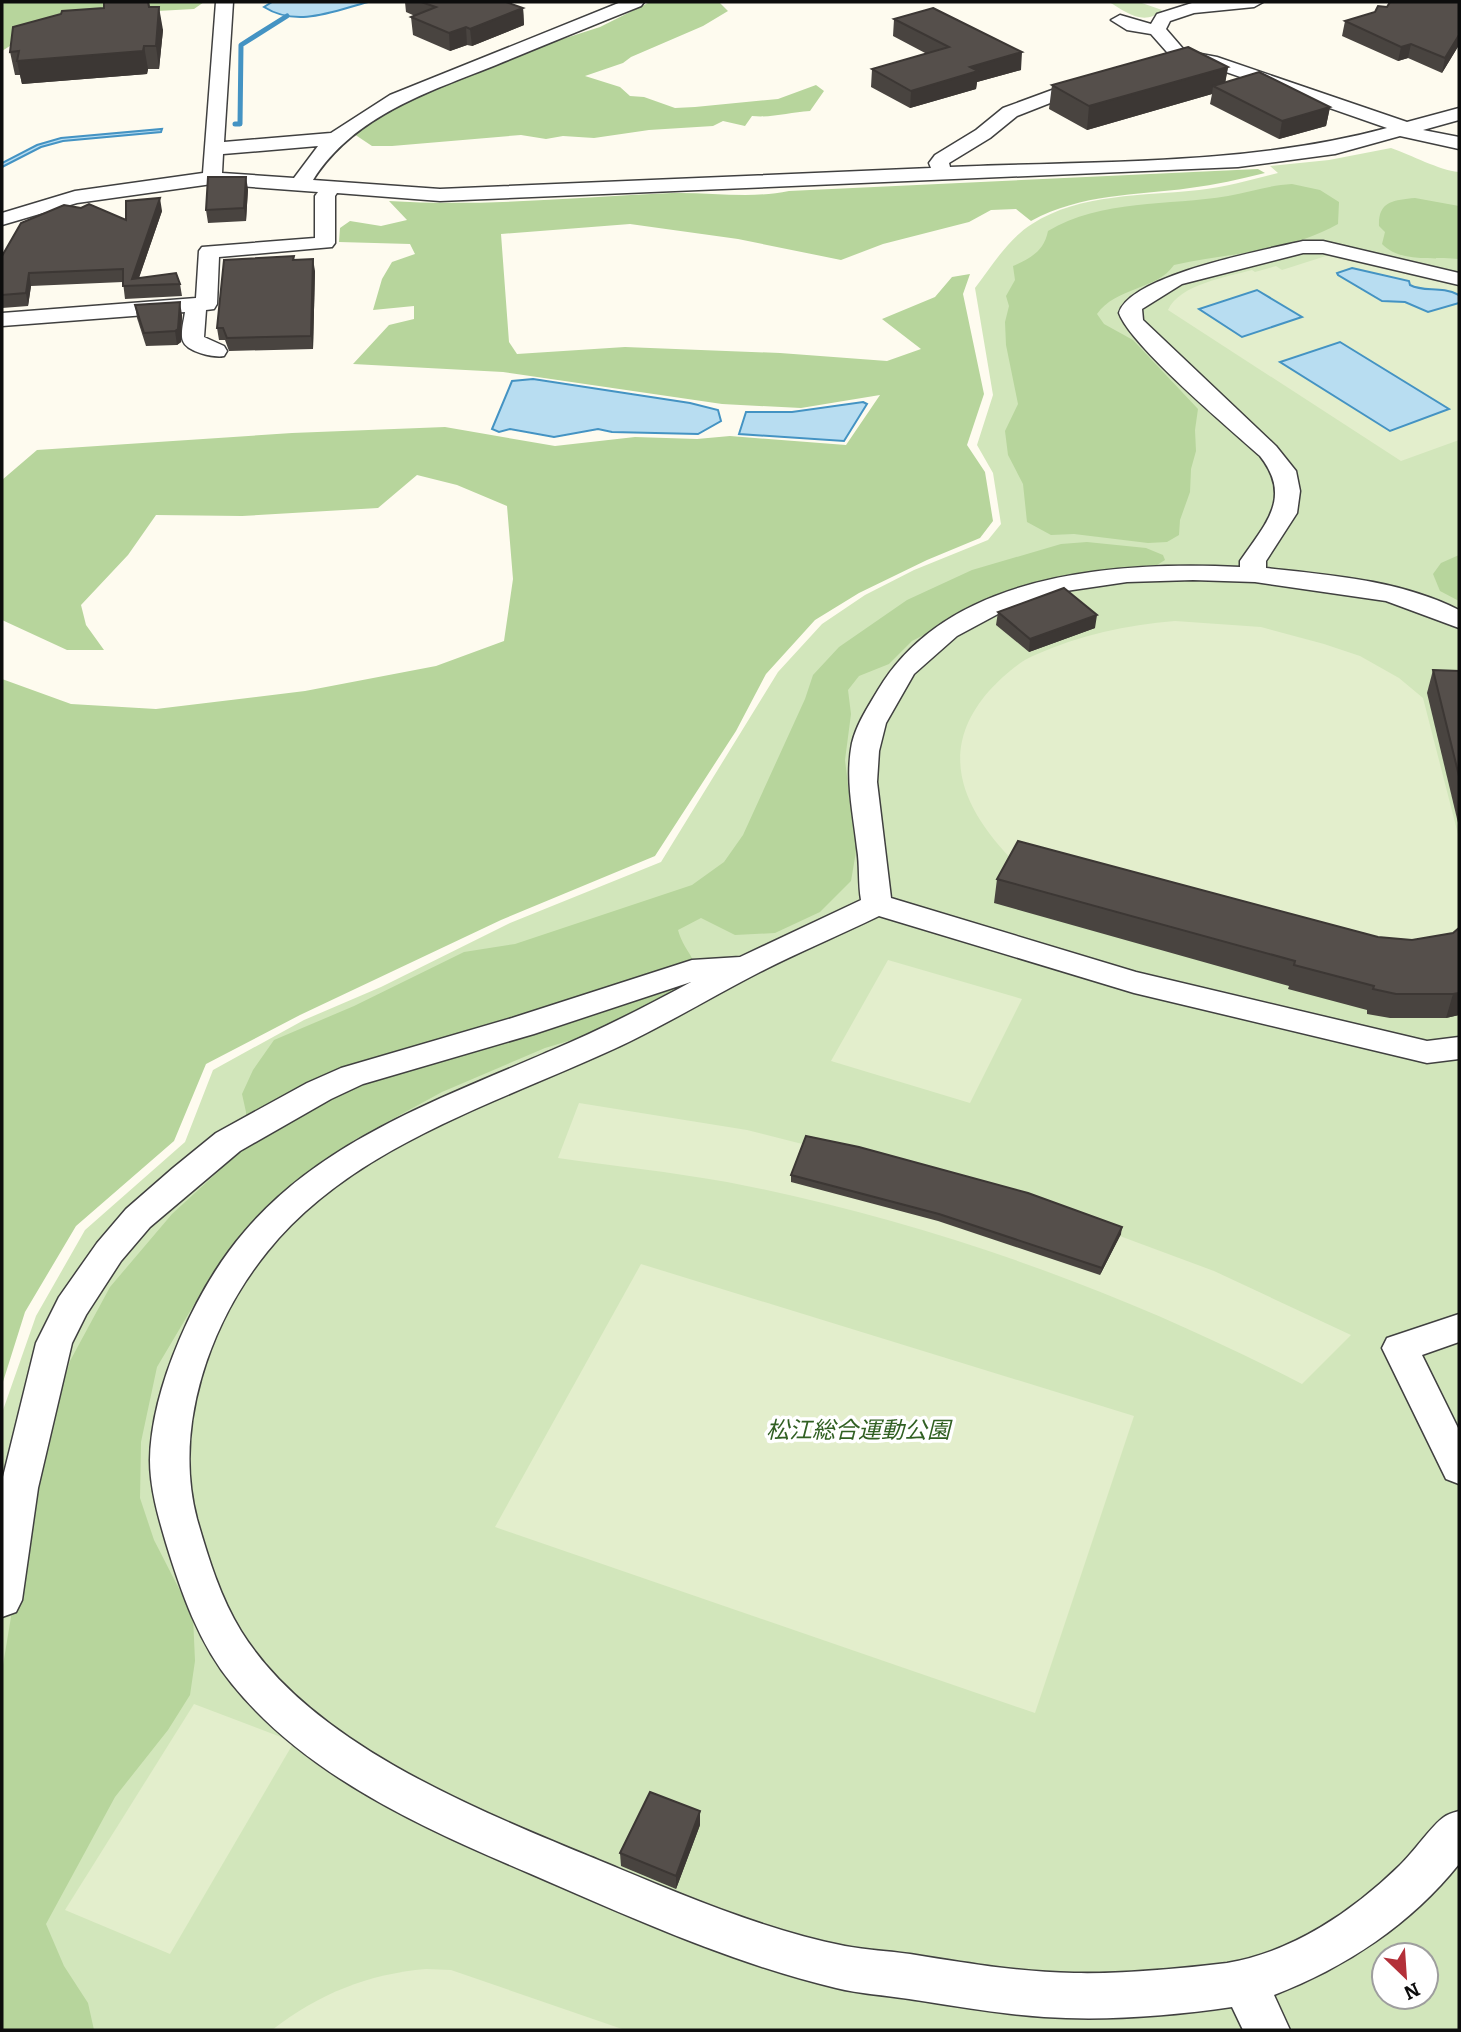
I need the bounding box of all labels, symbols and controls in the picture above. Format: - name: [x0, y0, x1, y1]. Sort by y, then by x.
- park label: 松江総合運動公園: [766, 1416, 953, 1444]
- north arrow: [1370, 1941, 1440, 2011]
- text: N: [1400, 1977, 1423, 2005]

